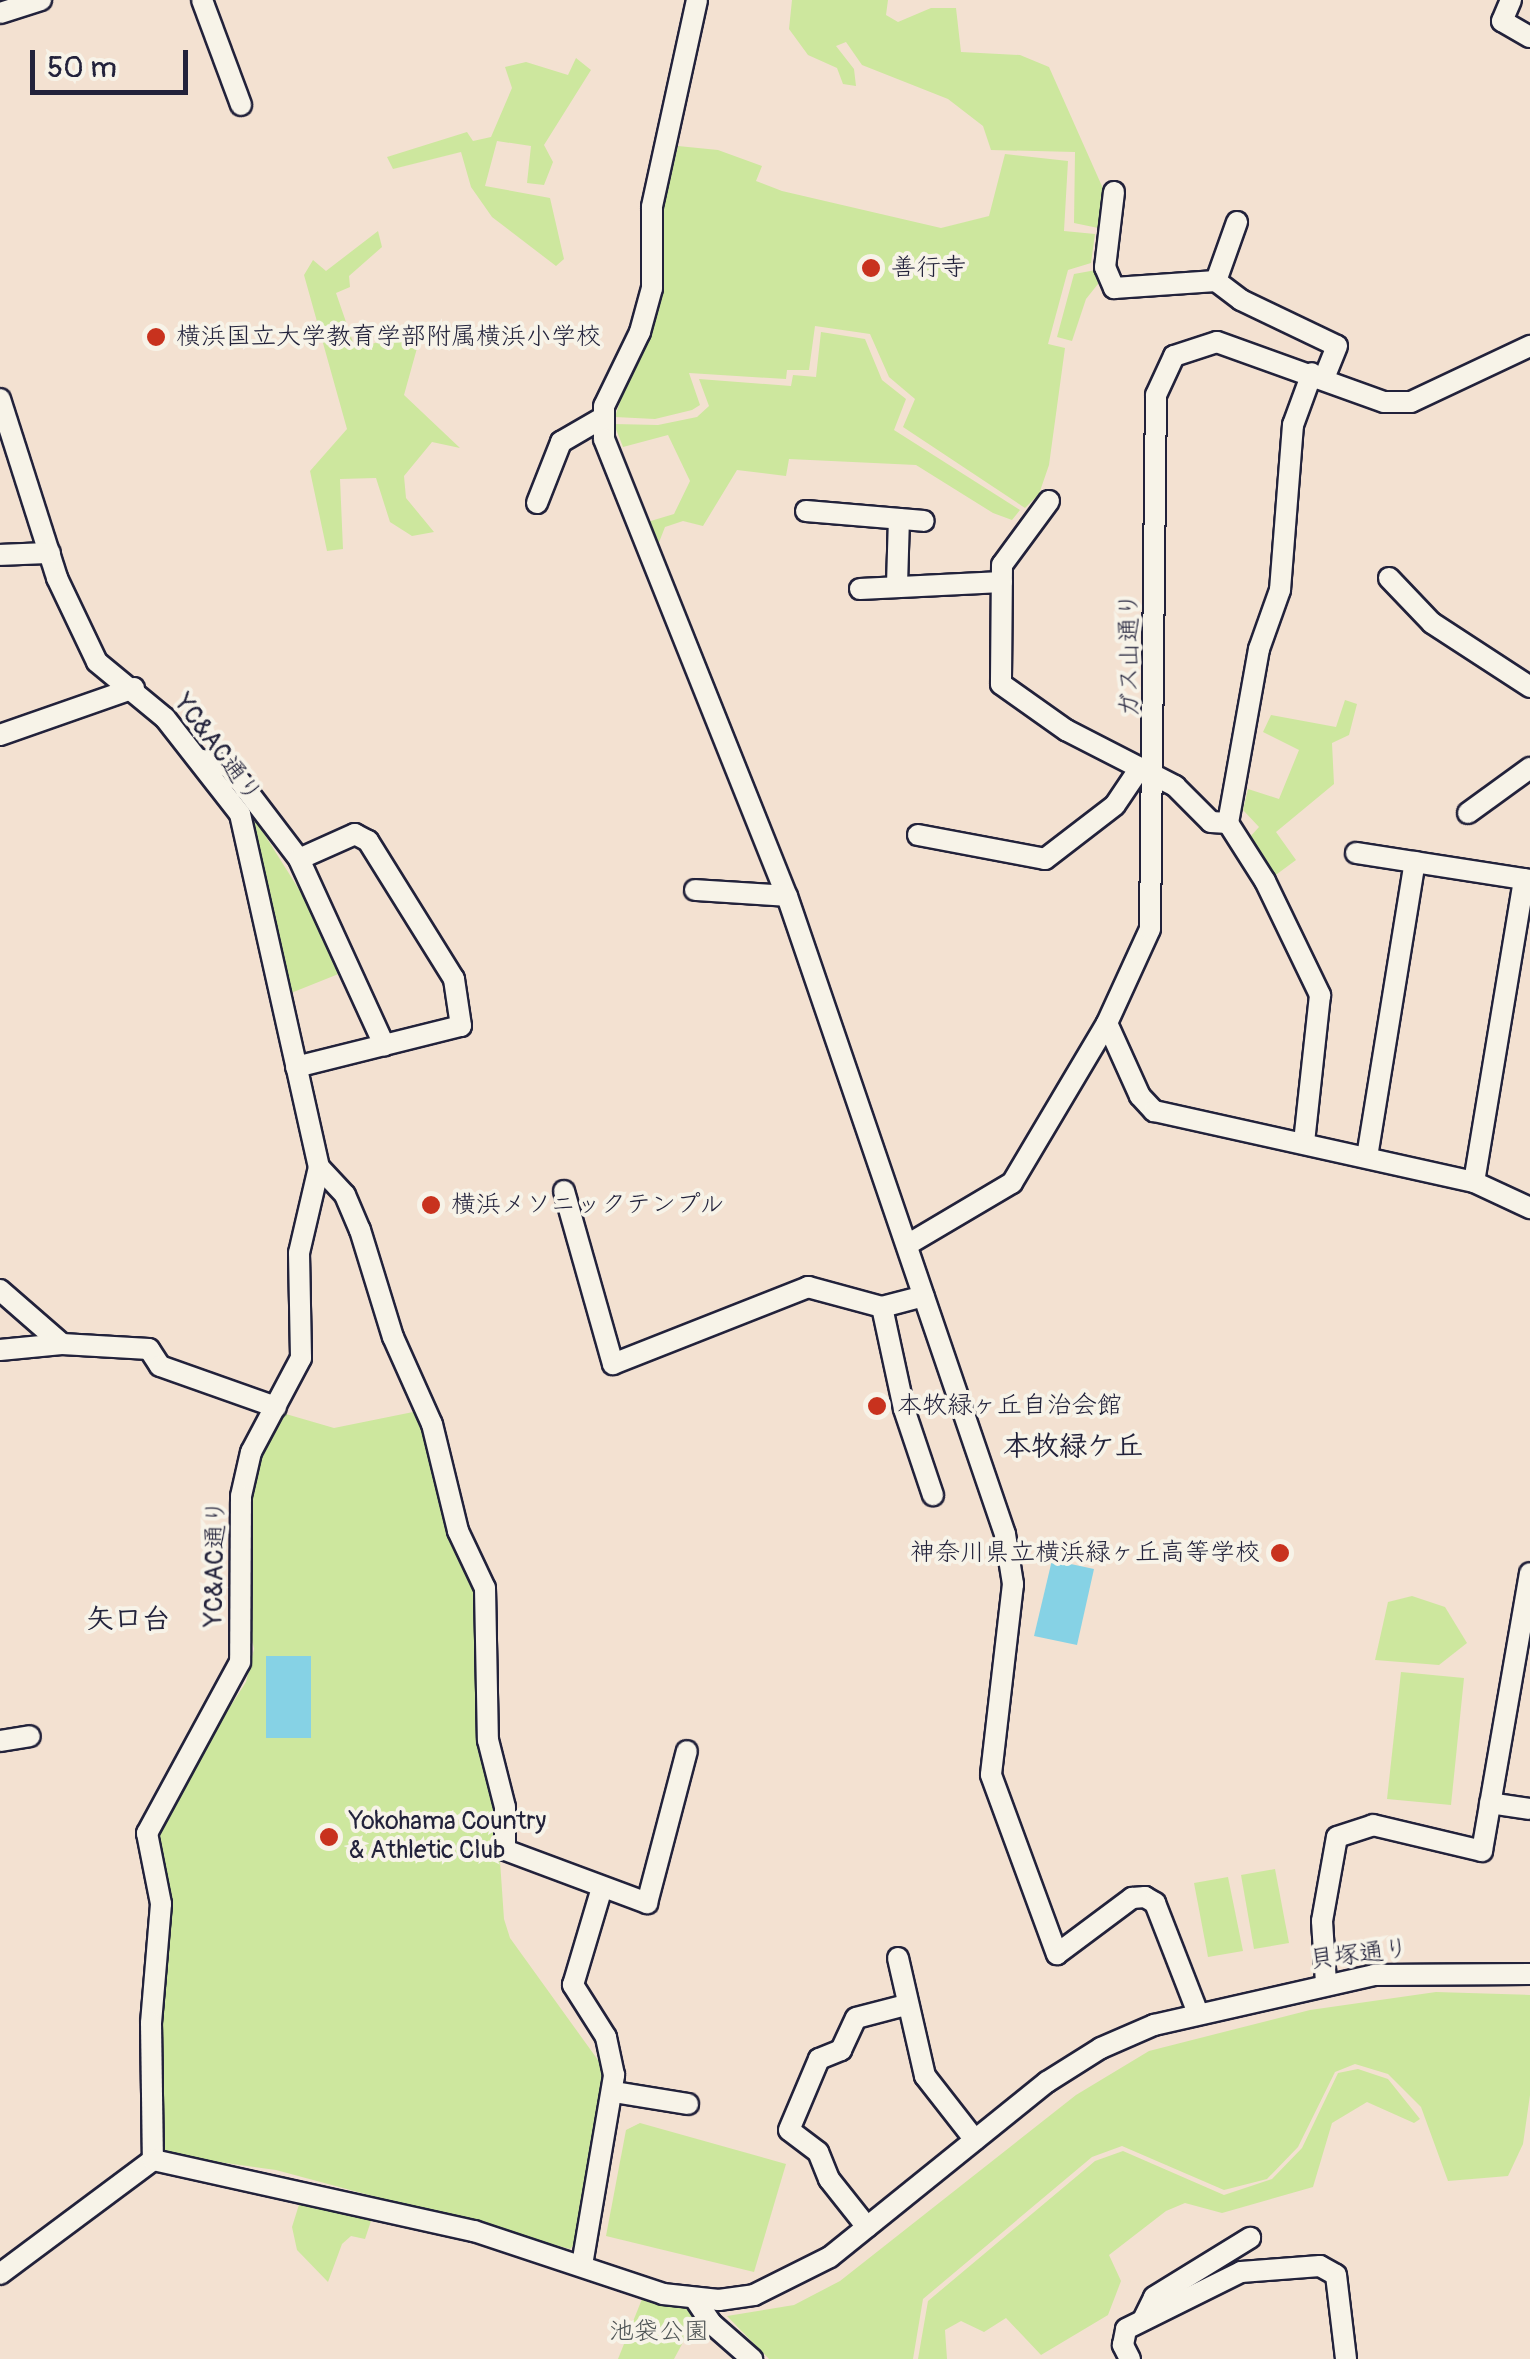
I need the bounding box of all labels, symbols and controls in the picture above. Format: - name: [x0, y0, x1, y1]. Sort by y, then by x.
- scale bar: [35, 30, 192, 92]
- text: 50 m: [47, 49, 117, 86]
- place label: 善行寺: [891, 253, 966, 283]
- marker: 善行寺: [860, 257, 882, 279]
- place label: 横浜国立大学教育学部附属横浜小学校: [176, 322, 601, 352]
- marker: 横浜国立大学教育学部附属横浜小学校: [145, 326, 167, 348]
- street label: ガス山通り: [1115, 593, 1145, 717]
- street label: YC&AC通り: [167, 689, 267, 809]
- place label: 横浜メソニックテンプル: [451, 1190, 726, 1220]
- marker: 横浜メソニックテンプル: [420, 1194, 442, 1216]
- place label: 本牧緑ヶ丘自治会館: [897, 1391, 1122, 1421]
- marker: 本牧緑ヶ丘自治会館: [866, 1395, 888, 1417]
- district label: 本牧緑ケ丘: [1003, 1430, 1143, 1464]
- street label: YC&AC通り: [200, 1499, 232, 1627]
- place label: 神奈川県立横浜緑ヶ丘高等学校: [910, 1538, 1260, 1568]
- marker: 神奈川県立横浜緑ヶ丘高等学校: [1269, 1542, 1291, 1564]
- district label: 矢口台: [86, 1603, 170, 1637]
- place label: Yokohama Country & Athletic Club: [349, 1808, 546, 1867]
- marker: Yokohama Country & Athletic Club: [318, 1826, 340, 1848]
- street label: 貝塚通り: [1308, 1934, 1410, 1976]
- park label: 池袋公園: [609, 2317, 709, 2347]

